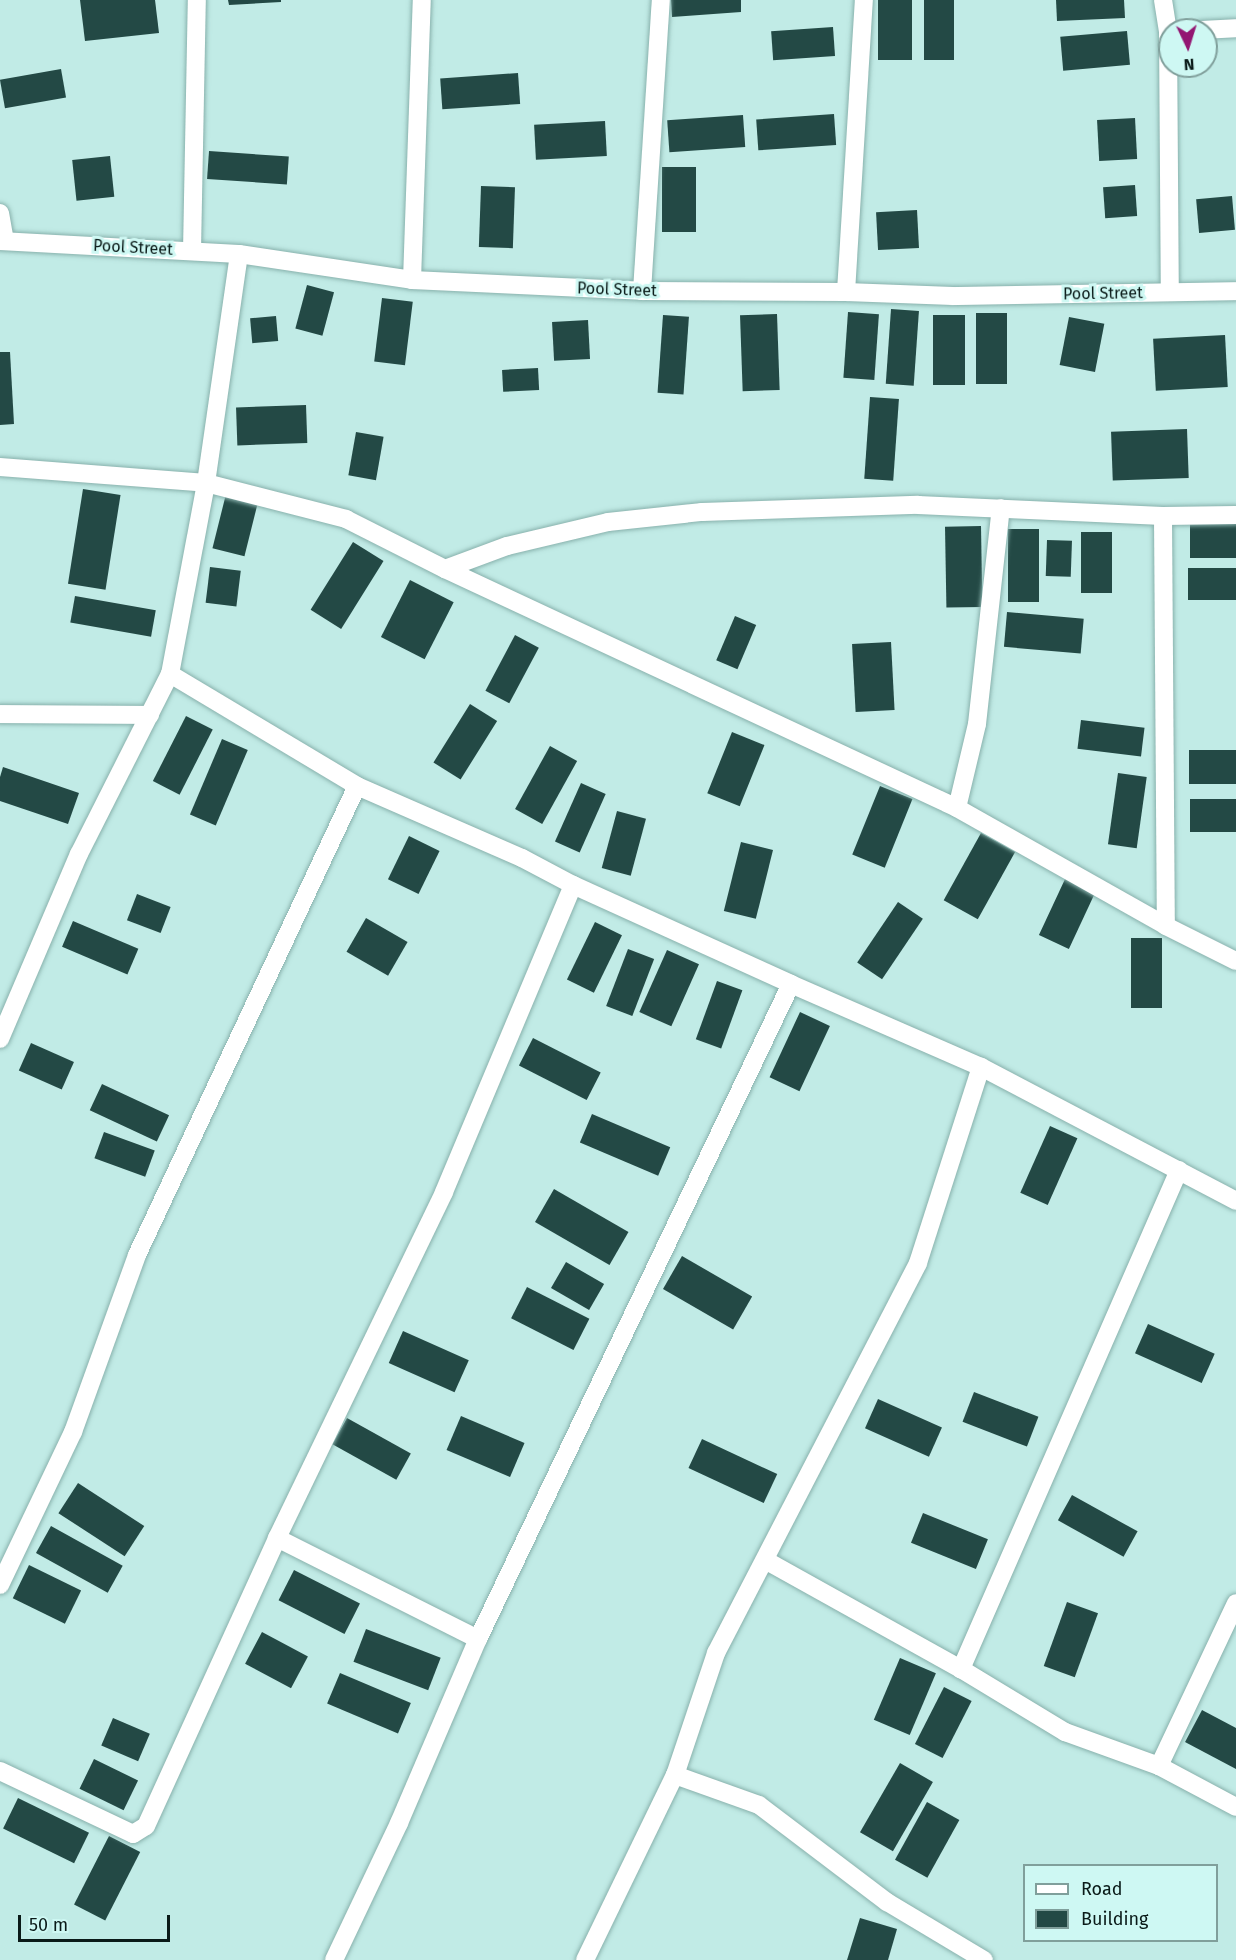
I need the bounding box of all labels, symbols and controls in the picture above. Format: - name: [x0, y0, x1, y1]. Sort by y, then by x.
- north arrow: [1158, 18, 1218, 78]
- text: N: [1183, 55, 1195, 74]
- street label: Pool Street: [93, 236, 173, 260]
- street label: Pool Street: [577, 279, 657, 301]
- street label: Pool Street: [1063, 284, 1143, 304]
- legend: [1023, 1864, 1218, 1942]
- text: Road: [1081, 1878, 1123, 1900]
- scale bar: [21, 1903, 172, 1941]
- text: Building: [1081, 1908, 1148, 1930]
- text: 50 m: [29, 1914, 68, 1936]

